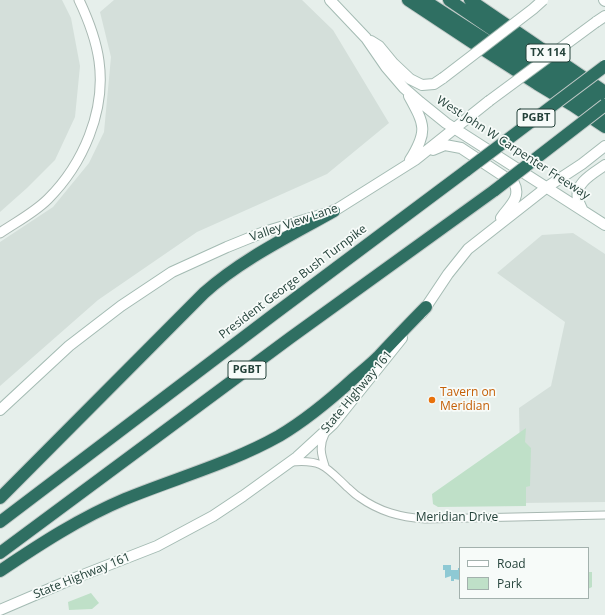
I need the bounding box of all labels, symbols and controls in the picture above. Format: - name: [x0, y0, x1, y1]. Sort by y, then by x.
- road number: TX 114: [526, 44, 570, 62]
- street label: West John W Carpenter Freeway: [434, 93, 592, 203]
- road number: PGBT: [517, 109, 555, 127]
- street label: Valley View Lane: [248, 201, 340, 245]
- street label: President George Bush Turnpike: [216, 222, 370, 342]
- street label: State Highway 161: [318, 348, 396, 436]
- road number: PGBT: [228, 361, 266, 379]
- place label: Tavern on Meridian: [440, 386, 496, 414]
- marker: Tavern on Meridian: [427, 395, 437, 405]
- street label: Meridian Drive: [416, 511, 498, 525]
- legend: [459, 547, 589, 599]
- street label: State Highway 161: [32, 550, 132, 602]
- text: Road: [497, 555, 526, 572]
- text: Park: [497, 575, 522, 592]

